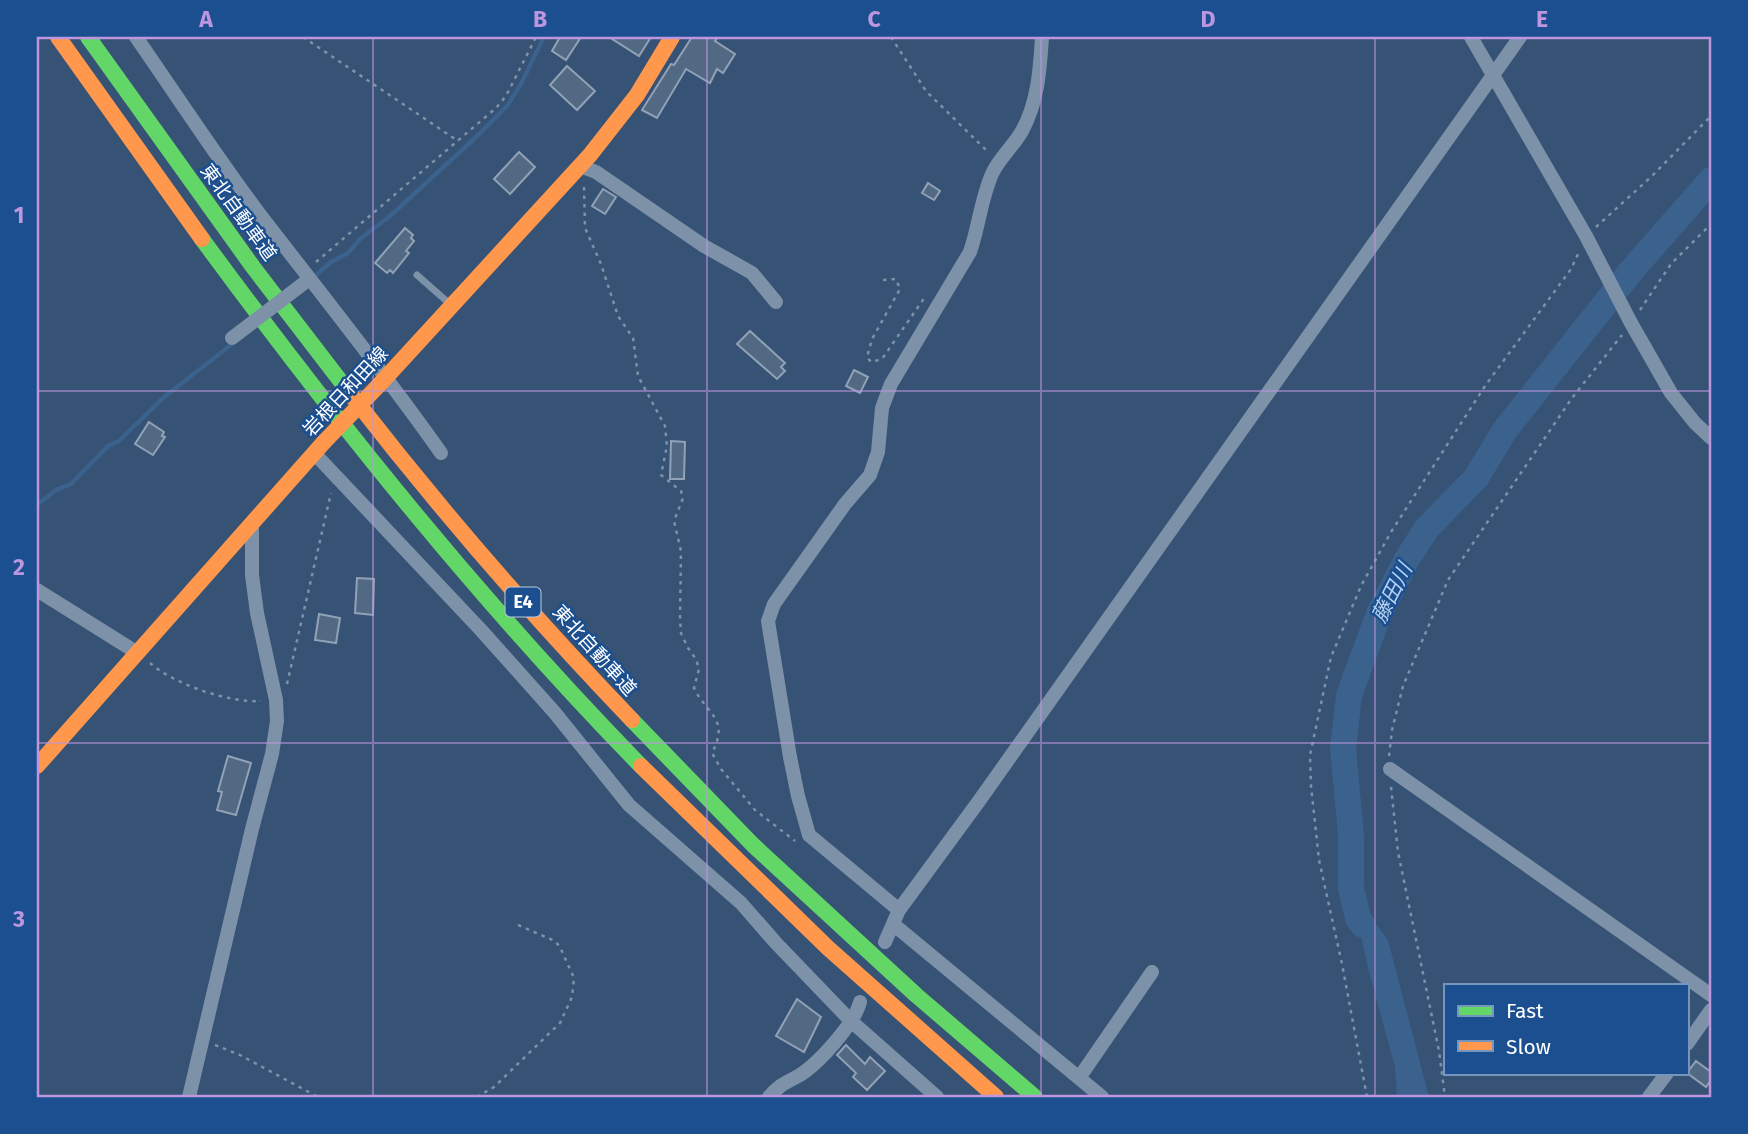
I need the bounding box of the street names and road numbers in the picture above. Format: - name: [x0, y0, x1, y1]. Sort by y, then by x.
- street label: 東北自動車道: [196, 159, 281, 265]
- street label: 岩根日和田線: [298, 342, 393, 441]
- road number: E4: [505, 588, 540, 616]
- street label: 東北自動車道: [548, 600, 641, 700]

